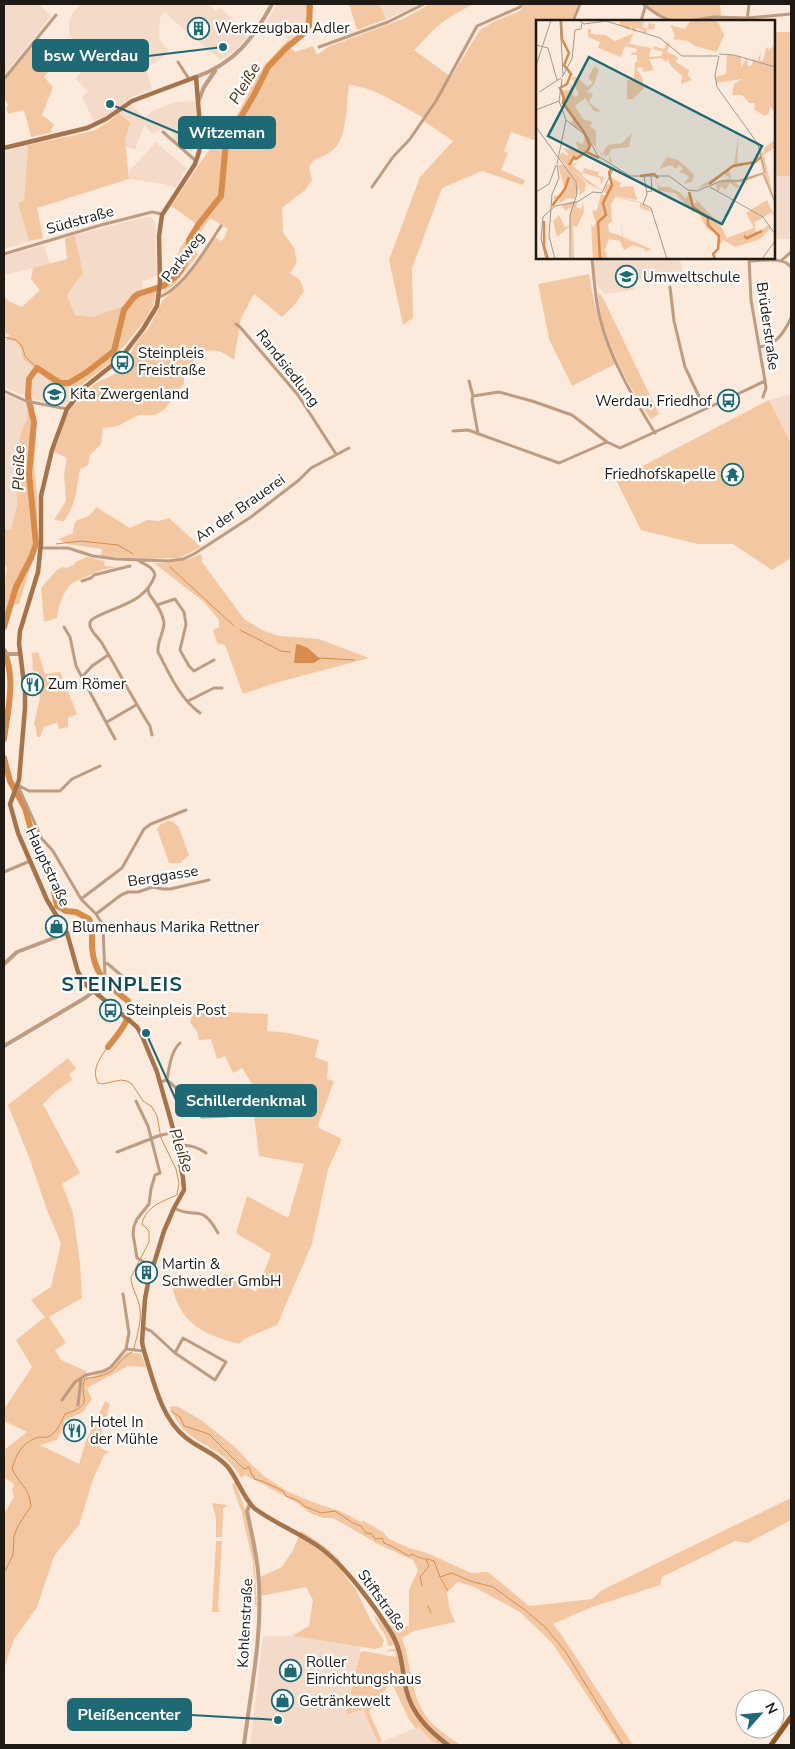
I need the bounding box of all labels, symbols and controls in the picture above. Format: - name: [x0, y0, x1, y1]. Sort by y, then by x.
- building icon: Werkzeugbau Adler: [187, 16, 211, 40]
- place label: Werkzeugbau Adler: [215, 18, 350, 38]
- inset map: [536, 20, 775, 259]
- callout: bsw Werdau: [33, 40, 148, 71]
- text: bsw Werdau: [44, 45, 138, 67]
- water label: Pleiße: [224, 58, 266, 109]
- callout: Witzeman: [179, 117, 275, 148]
- text: Witzeman: [189, 122, 265, 144]
- street label: Südstraße: [44, 201, 116, 239]
- street label: Parkweg: [157, 228, 209, 286]
- school or university icon: Umweltschule: [615, 265, 639, 289]
- place label: Umweltschule: [643, 267, 740, 287]
- street label: Brüderstraße: [752, 281, 784, 371]
- street label: Randsiedlung: [252, 325, 324, 411]
- place label: Steinpleis Freistraße: [138, 343, 206, 380]
- bus stop icon: Steinpleis Freistraße: [110, 350, 134, 374]
- school or university icon: Kita Zwergenland: [42, 382, 66, 406]
- place label: Kita Zwergenland: [70, 384, 189, 404]
- bus stop icon: Werdau, Friedhof: [716, 389, 740, 413]
- place label: Werdau, Friedhof: [595, 391, 713, 411]
- water label: Pleiße: [8, 445, 30, 491]
- temple icon: Friedhofskapelle: [720, 462, 744, 486]
- place label: Friedhofskapelle: [605, 464, 716, 484]
- street label: An der Brauerei: [191, 469, 289, 547]
- restaurant icon: Zum Römer: [20, 672, 44, 696]
- place label: Zum Römer: [48, 674, 127, 694]
- street label: Hauptstraße: [21, 824, 75, 910]
- street label: Berggasse: [126, 861, 200, 891]
- shop icon: Blumenhaus Marika Rettner: [44, 915, 68, 939]
- place label: Blumenhaus Marika Rettner: [72, 917, 260, 937]
- district label: STEINPLEIS: [61, 971, 183, 998]
- bus stop icon: Steinpleis Post: [98, 998, 122, 1022]
- place label: Steinpleis Post: [126, 1000, 227, 1020]
- callout: Schillerdenkmal: [176, 1085, 316, 1116]
- text: Schillerdenkmal: [186, 1090, 306, 1112]
- water label: Pleiße: [163, 1125, 199, 1176]
- place label: Martin & Schwedler GmbH: [162, 1254, 281, 1291]
- building icon: Martin & Schwedler GmbH: [134, 1261, 158, 1285]
- place label: Hotel In der Mühle: [90, 1412, 158, 1449]
- restaurant icon: Hotel In der Mühle: [62, 1419, 86, 1443]
- street label: Stiftstraße: [353, 1566, 411, 1634]
- street label: Kohlenstraße: [233, 1578, 257, 1668]
- place label: Roller Einrichtungshaus: [306, 1652, 421, 1689]
- shop icon: Roller Einrichtungshaus: [278, 1659, 302, 1683]
- shop icon: Getränkewelt: [271, 1689, 295, 1713]
- north arrow: [735, 1689, 785, 1739]
- place label: Getränkewelt: [299, 1691, 391, 1711]
- callout: Pleißencenter: [68, 1699, 191, 1730]
- text: N: [760, 1699, 782, 1717]
- text: Pleißencenter: [77, 1704, 181, 1726]

